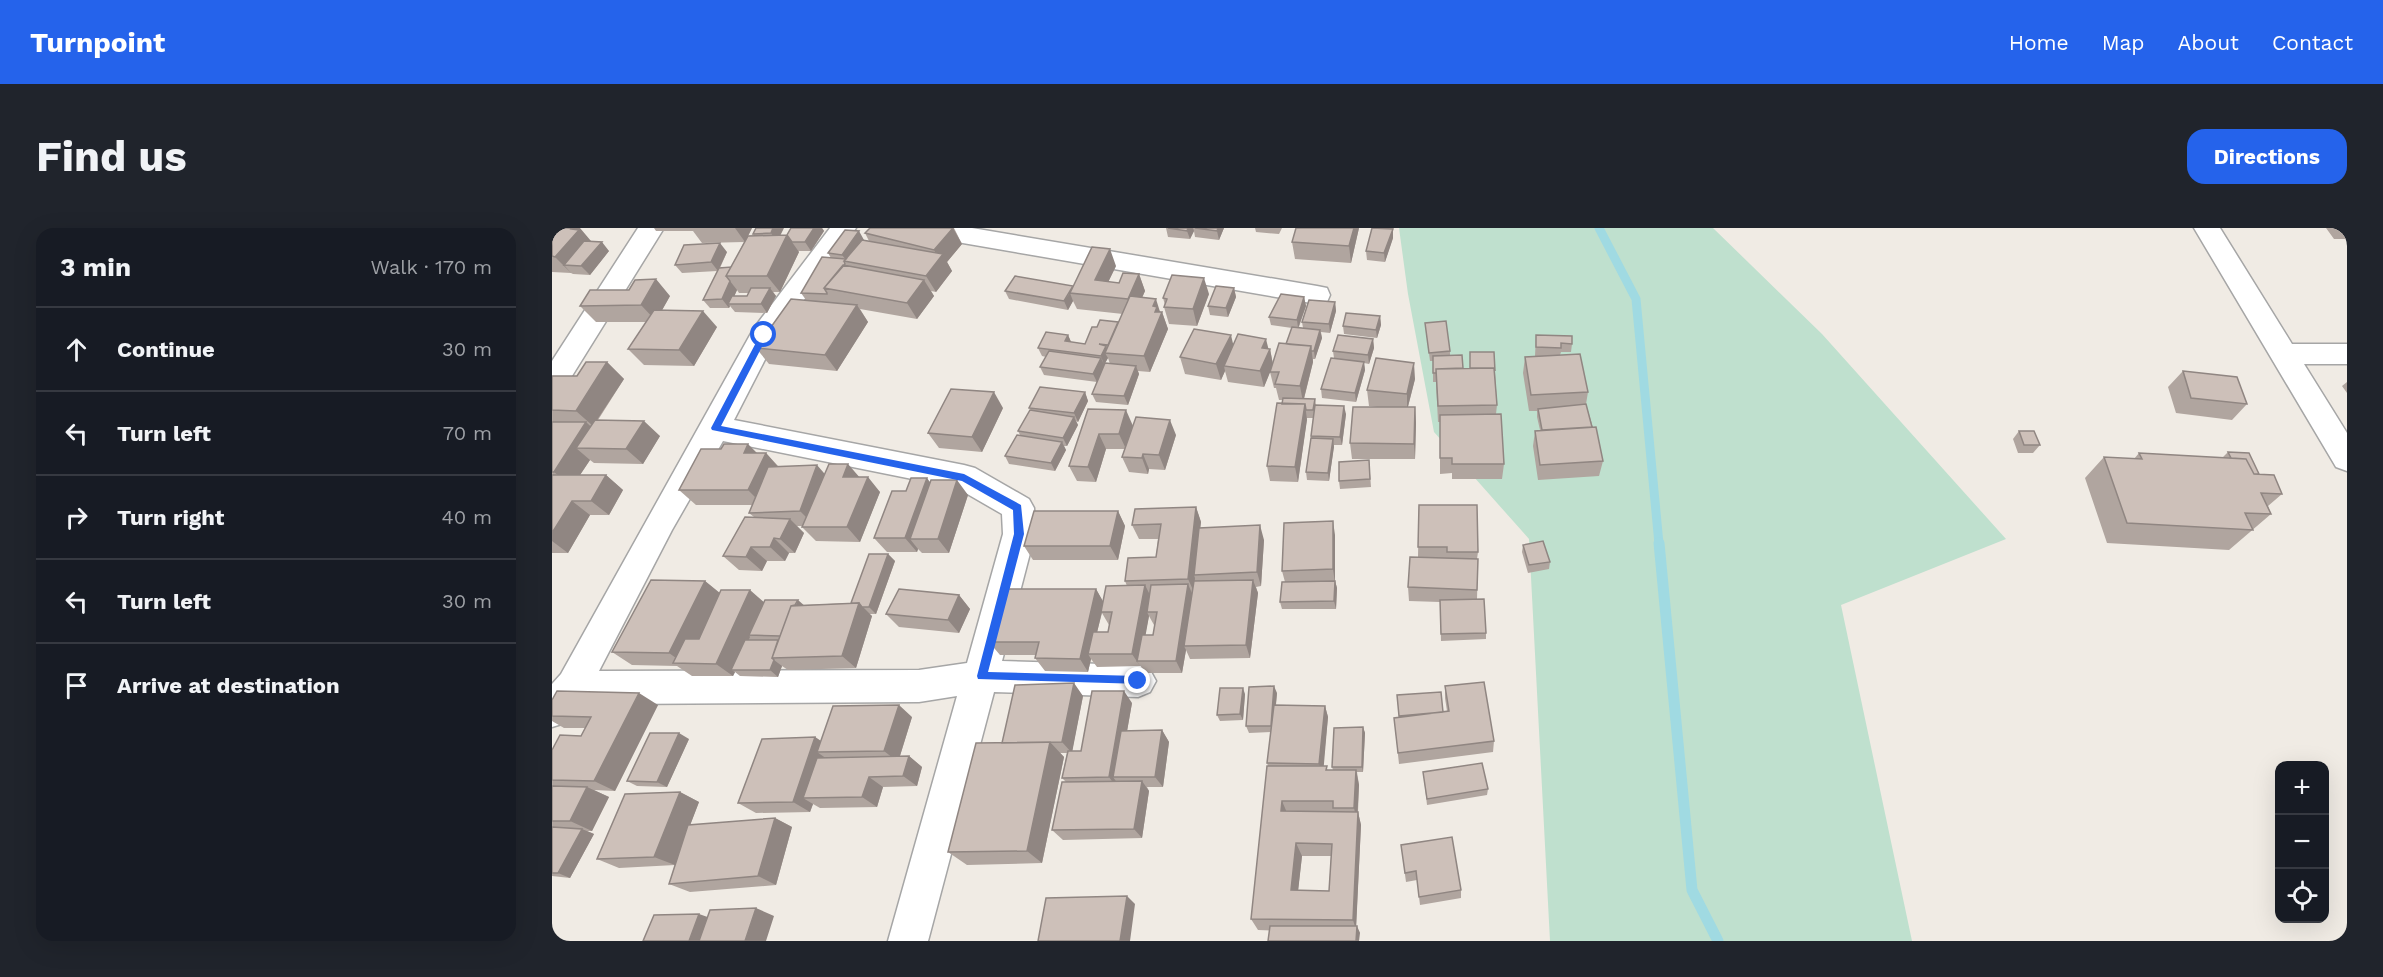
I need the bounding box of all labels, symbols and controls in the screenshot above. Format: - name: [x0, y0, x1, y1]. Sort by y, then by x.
- text: Turnpoint: [30, 26, 165, 59]
- text: Home: [2009, 30, 2069, 55]
- text: Map: [2102, 30, 2145, 55]
- text: About: [2178, 30, 2239, 55]
- text: Contact: [2272, 30, 2353, 55]
- button: Directions: [2187, 129, 2347, 184]
- text: Find us: [36, 132, 187, 181]
- text: 3 min: [60, 252, 131, 282]
- text: Walk · 170 m: [371, 255, 492, 279]
- route start: [750, 321, 776, 347]
- icon: ahead: [60, 333, 93, 366]
- text: Continue: [117, 337, 215, 362]
- text: 30 m: [442, 337, 492, 361]
- icon: left: [60, 417, 93, 450]
- text: Turn left: [117, 421, 211, 446]
- text: 70 m: [443, 421, 492, 445]
- icon: right: [60, 501, 93, 534]
- text: Turn right: [117, 505, 224, 530]
- text: 40 m: [441, 505, 492, 529]
- icon: left: [60, 585, 93, 618]
- text: Turn left: [117, 589, 211, 614]
- text: 30 m: [442, 589, 492, 613]
- route end: [1124, 667, 1150, 693]
- icon: arrive: [60, 669, 93, 702]
- text: Arrive at destination: [117, 673, 340, 698]
- map controls: [2275, 761, 2329, 923]
- button: +: [2275, 761, 2329, 815]
- button: −: [2275, 815, 2329, 869]
- button: locate: [2275, 869, 2329, 923]

